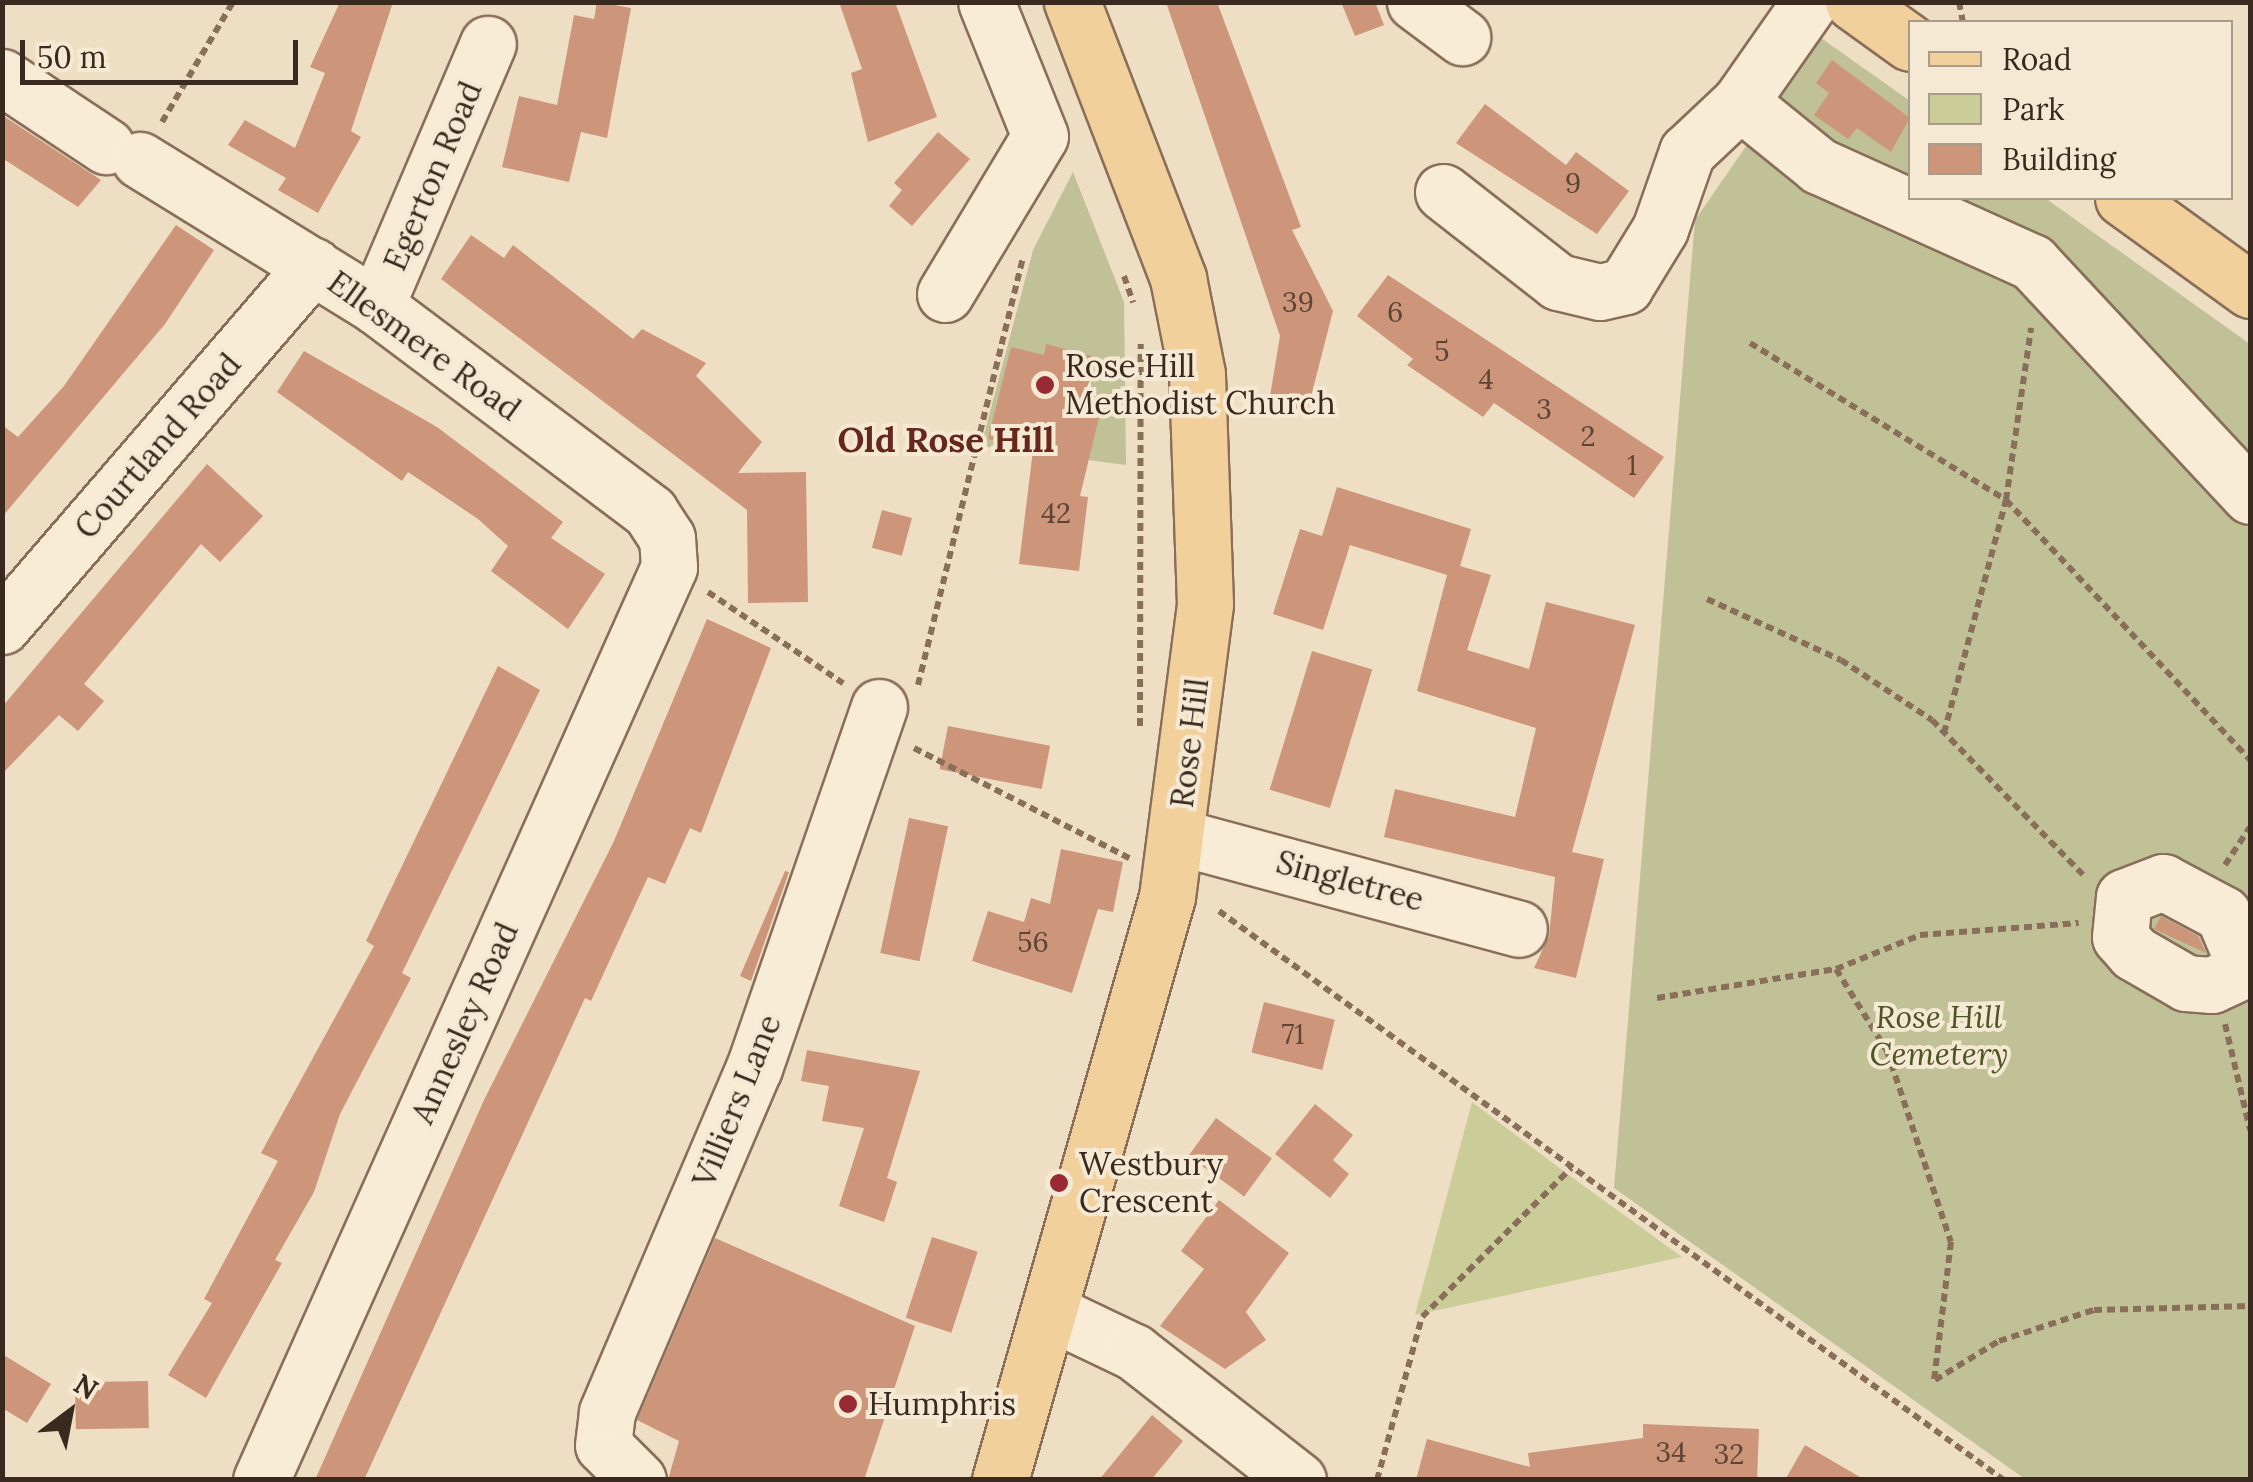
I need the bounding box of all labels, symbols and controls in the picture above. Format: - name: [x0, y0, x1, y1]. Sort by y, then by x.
- scale bar: [25, 20, 302, 82]
- legend: [1908, 20, 2233, 200]
- text: 50 m: [37, 38, 107, 76]
- text: Road: [2002, 40, 2072, 78]
- street label: Egerton Road: [376, 76, 490, 276]
- text: Park: [2002, 90, 2064, 128]
- text: Building: [2002, 140, 2116, 178]
- house number: 9: [1565, 166, 1581, 200]
- street label: Ellesmere Road: [320, 263, 528, 429]
- house number: 39: [1282, 285, 1314, 319]
- house number: 6: [1387, 295, 1403, 329]
- house number: 5: [1434, 334, 1450, 368]
- street label: Courtland Road: [67, 345, 249, 547]
- place label: Rose Hill Methodist Church: [1065, 348, 1336, 423]
- house number: 4: [1478, 362, 1494, 396]
- marker: Rose Hill Methodist Church: [1034, 374, 1056, 396]
- house number: 3: [1536, 392, 1552, 426]
- district label: Old Rose Hill: [838, 419, 1054, 461]
- house number: 2: [1580, 419, 1596, 453]
- house number: 1: [1627, 448, 1637, 482]
- house number: 42: [1041, 496, 1071, 530]
- street label: Rose Hill: [1163, 676, 1217, 810]
- street label: Singletree: [1272, 843, 1428, 919]
- street label: Annesley Road: [403, 916, 527, 1130]
- house number: 56: [1017, 925, 1049, 959]
- park label: Rose Hill Cemetery: [1870, 999, 2008, 1074]
- street label: Villiers Lane: [685, 1009, 789, 1193]
- house number: 71: [1281, 1017, 1305, 1051]
- place label: Westbury Crescent: [1079, 1146, 1223, 1221]
- marker: Westbury Crescent: [1048, 1172, 1070, 1194]
- north arrow: [20, 1362, 120, 1462]
- text: N: [67, 1366, 105, 1408]
- place label: Humphris: [868, 1385, 1016, 1423]
- marker: Humphris: [837, 1393, 859, 1415]
- house number: 34: [1656, 1435, 1686, 1469]
- house number: 32: [1714, 1437, 1744, 1471]

